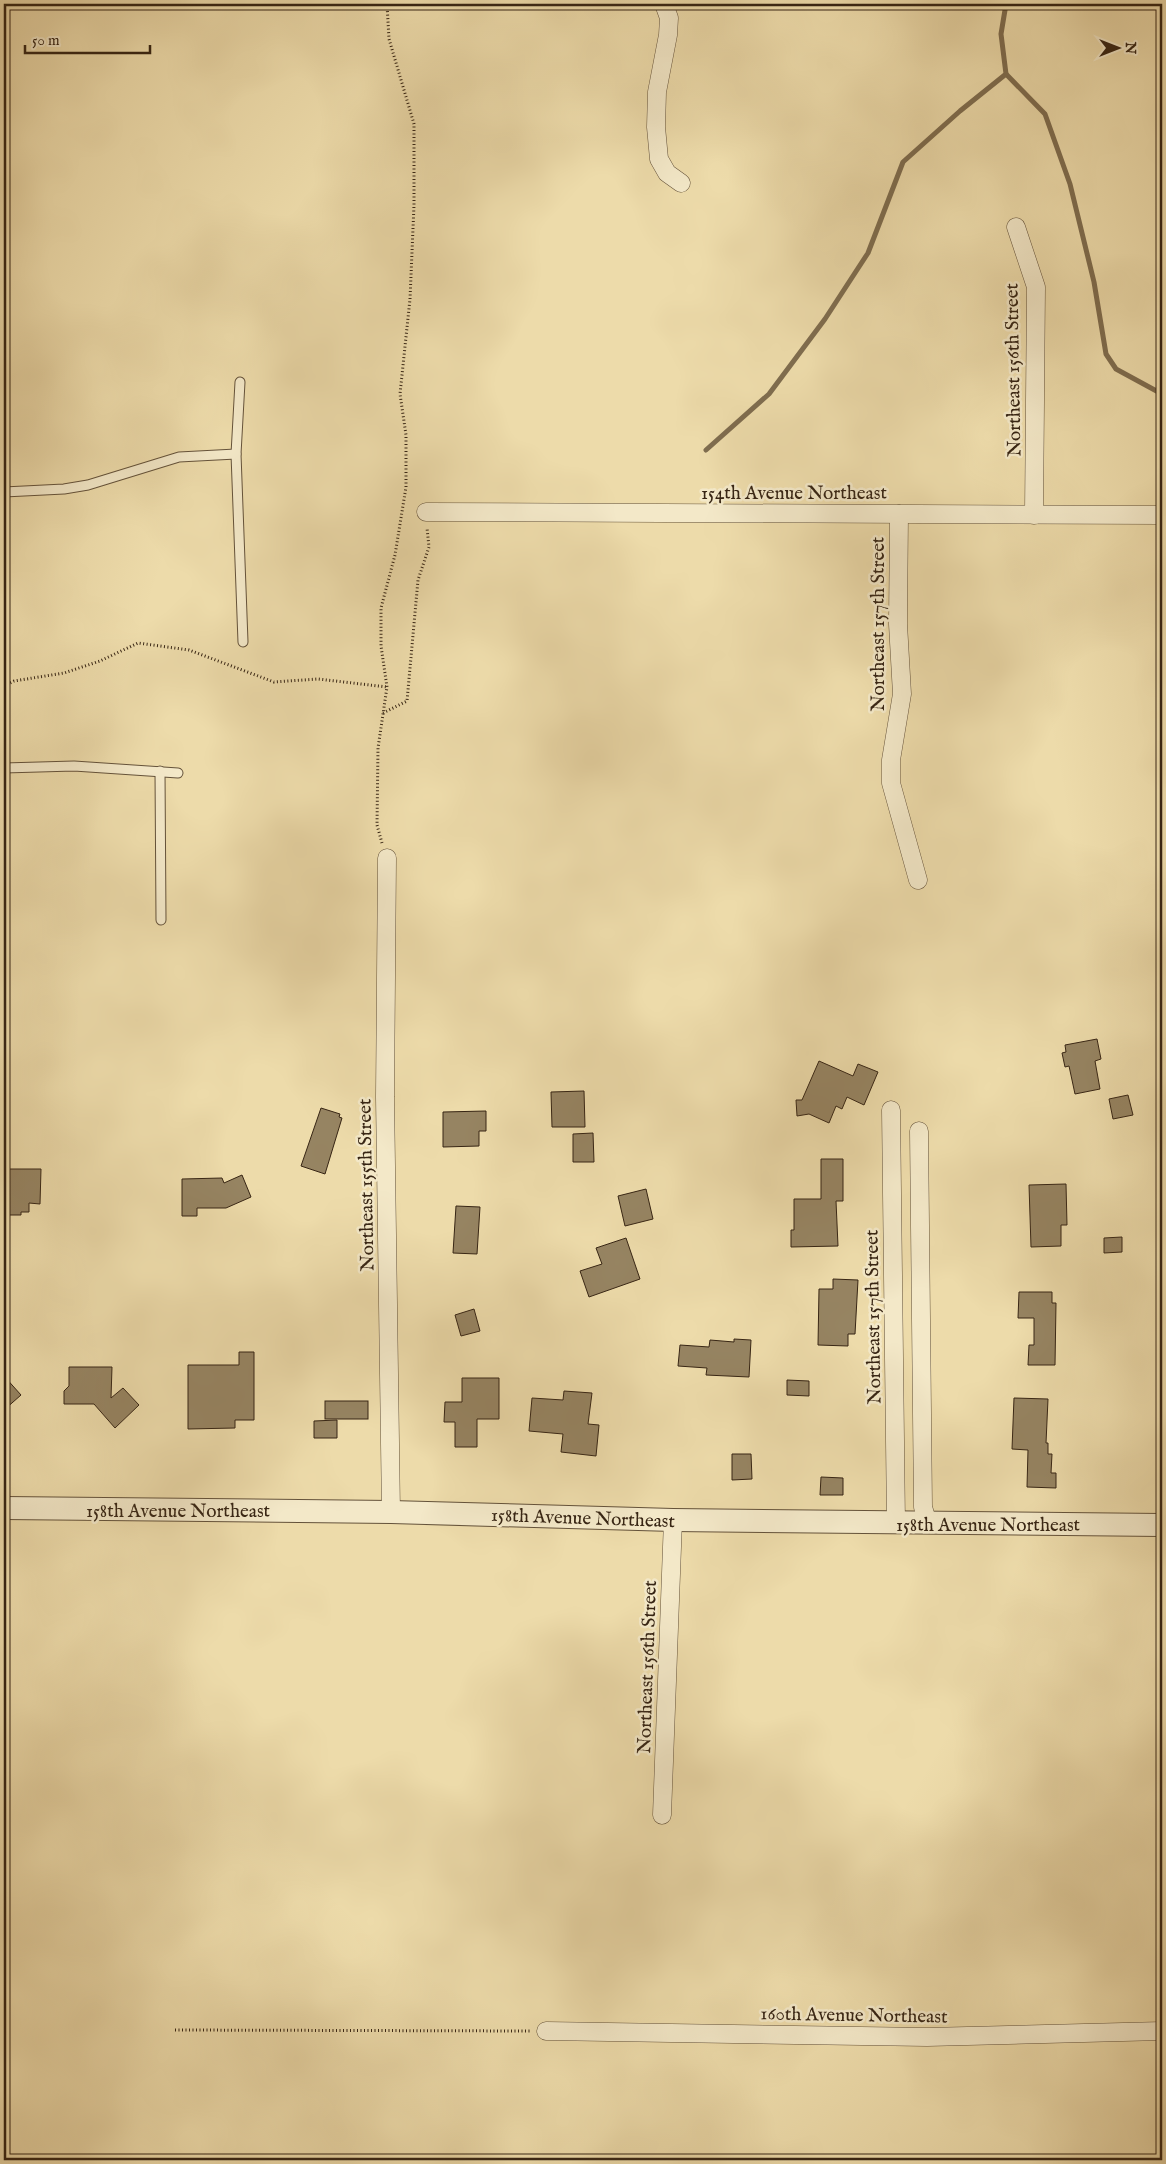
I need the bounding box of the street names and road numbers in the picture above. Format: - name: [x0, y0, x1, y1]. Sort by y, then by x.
- street label: Northeast 156th Street: [1000, 282, 1028, 457]
- street label: 154th Avenue Northeast: [701, 482, 887, 506]
- street label: Northeast 157th Street: [867, 536, 891, 711]
- street label: Northeast 155th Street: [353, 1098, 381, 1272]
- street label: Northeast 157th Street: [860, 1229, 888, 1405]
- street label: 158th Avenue Northeast: [86, 1500, 271, 1524]
- street label: 158th Avenue Northeast: [490, 1504, 676, 1534]
- street label: 158th Avenue Northeast: [896, 1514, 1081, 1538]
- street label: Northeast 156th Street: [633, 1579, 663, 1754]
- street label: 160th Avenue Northeast: [760, 2002, 948, 2030]

